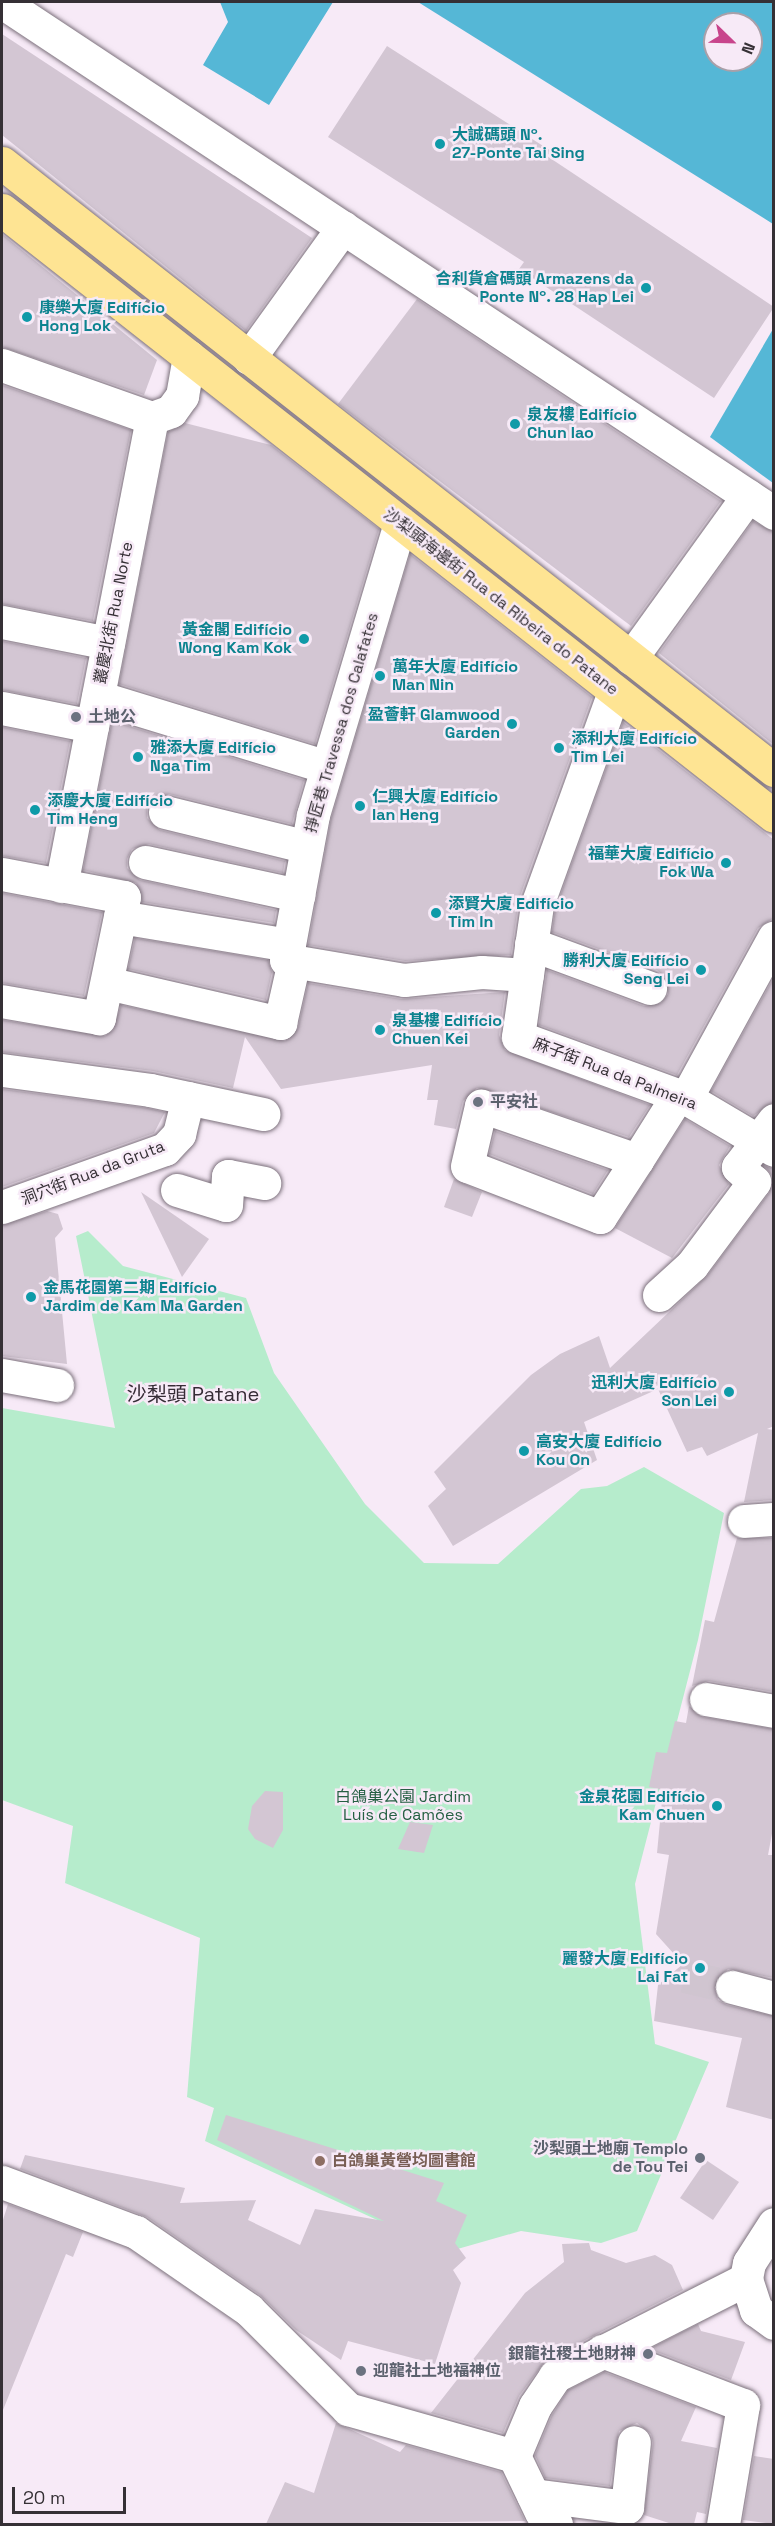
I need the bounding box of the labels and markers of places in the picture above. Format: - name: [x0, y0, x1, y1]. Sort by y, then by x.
- place label: 大誠碼頭 Nº. 27-Ponte Tai Sing: [452, 125, 585, 163]
- marker: 大誠碼頭 Nº. 27-Ponte Tai Sing: [433, 137, 447, 151]
- place label: 合利貨倉碼頭 Armazens da Ponte Nº. 28 Hap Lei: [435, 269, 634, 307]
- marker: 合利貨倉碼頭 Armazens da Ponte Nº. 28 Hap Lei: [639, 281, 653, 295]
- place label: 康樂大廈 Edifício Hong Lok: [39, 298, 165, 336]
- marker: 康樂大廈 Edifício Hong Lok: [20, 310, 34, 324]
- place label: 泉友樓 Edifício Chun Iao: [527, 405, 637, 443]
- marker: 泉友樓 Edifício Chun Iao: [508, 417, 522, 431]
- place label: 黃金閣 Edifício Wong Kam Kok: [178, 620, 292, 658]
- marker: 黃金閣 Edifício Wong Kam Kok: [297, 632, 311, 646]
- place label: 萬年大廈 Edifício Man Nin: [392, 657, 518, 695]
- marker: 萬年大廈 Edifício Man Nin: [373, 669, 387, 683]
- place label: 盈薈軒 Glamwood Garden: [368, 705, 500, 743]
- place label: 土地公: [88, 707, 136, 727]
- marker: 土地公: [69, 710, 83, 724]
- marker: 盈薈軒 Glamwood Garden: [505, 717, 519, 731]
- place label: 添利大廈 Edifício Tim Lei: [571, 729, 697, 767]
- place label: 雅添大廈 Edifício Nga Tim: [150, 738, 276, 776]
- marker: 添利大廈 Edifício Tim Lei: [552, 741, 566, 755]
- marker: 雅添大廈 Edifício Nga Tim: [131, 750, 145, 764]
- place label: 仁興大廈 Edifício Ian Heng: [372, 787, 498, 825]
- place label: 添慶大廈 Edifício Tim Heng: [47, 791, 173, 829]
- marker: 仁興大廈 Edifício Ian Heng: [353, 799, 367, 813]
- marker: 添慶大廈 Edifício Tim Heng: [28, 803, 42, 817]
- place label: 福華大廈 Edifício Fok Wa: [588, 844, 714, 882]
- marker: 福華大廈 Edifício Fok Wa: [719, 856, 733, 870]
- place label: 添賢大廈 Edifício Tim In: [448, 894, 574, 932]
- marker: 添賢大廈 Edifício Tim In: [429, 906, 443, 920]
- place label: 勝利大廈 Edifício Seng Lei: [563, 951, 689, 989]
- marker: 勝利大廈 Edifício Seng Lei: [694, 963, 708, 977]
- place label: 泉基樓 Edifício Chuen Kei: [392, 1011, 502, 1049]
- marker: 泉基樓 Edifício Chuen Kei: [373, 1023, 387, 1037]
- place label: 平安社: [490, 1092, 538, 1112]
- marker: 平安社: [471, 1095, 485, 1109]
- place label: 金馬花園第二期 Edifício Jardim de Kam Ma Garden: [43, 1278, 243, 1316]
- marker: 金馬花園第二期 Edifício Jardim de Kam Ma Garden: [24, 1290, 38, 1304]
- place label: 迅利大廈 Edifício Son Lei: [591, 1373, 717, 1411]
- marker: 迅利大廈 Edifício Son Lei: [722, 1385, 736, 1399]
- place label: 高安大廈 Edifício Kou On: [536, 1432, 662, 1470]
- marker: 高安大廈 Edifício Kou On: [517, 1444, 531, 1458]
- place label: 金泉花園 Edifício Kam Chuen: [579, 1787, 705, 1825]
- marker: 金泉花園 Edifício Kam Chuen: [710, 1799, 724, 1813]
- place label: 麗發大廈 Edifício Lai Fat: [562, 1949, 688, 1987]
- marker: 麗發大廈 Edifício Lai Fat: [693, 1961, 707, 1975]
- place label: 沙梨頭土地廟 Templo de Tou Tei: [533, 2139, 688, 2177]
- place label: 白鴿巢黃營均圖書館: [332, 2151, 476, 2171]
- marker: 沙梨頭土地廟 Templo de Tou Tei: [693, 2151, 707, 2165]
- marker: 白鴿巢黃營均圖書館: [313, 2154, 327, 2168]
- place label: 銀龍社稷土地財神: [508, 2344, 636, 2364]
- marker: 銀龍社稷土地財神: [641, 2347, 655, 2361]
- place label: 迎龍社土地福神位: [373, 2361, 501, 2381]
- marker: 迎龍社土地福神位: [354, 2364, 368, 2378]

